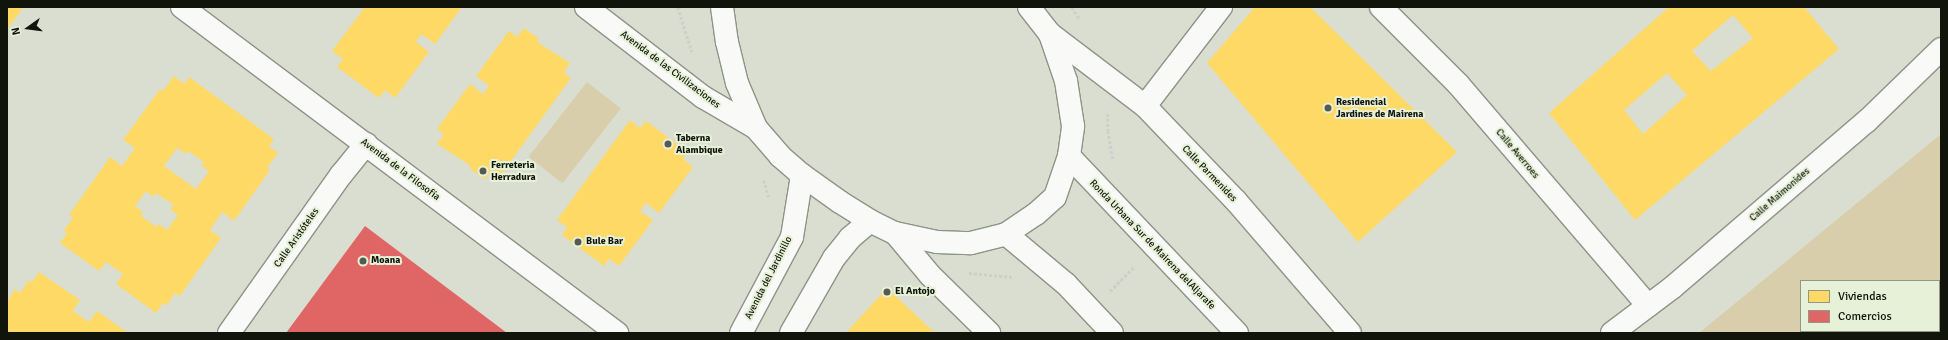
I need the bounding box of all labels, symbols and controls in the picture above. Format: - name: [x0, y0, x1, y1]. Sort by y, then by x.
- north arrow: [8, 8, 48, 48]
- text: N: [9, 26, 23, 36]
- street label: Avenida de las Civilizaciones: [618, 29, 722, 111]
- place label: Residencial Jardines de Mairena: [1336, 96, 1423, 120]
- marker: Residencial Jardines de Mairena: [1323, 103, 1333, 113]
- street label: Calle Averroes: [1493, 127, 1541, 181]
- place label: Taberna Alambique: [676, 132, 723, 156]
- street label: Avenida de la Filosofía: [358, 136, 442, 204]
- marker: Taberna Alambique: [663, 139, 673, 149]
- street label: Calle Parmenides: [1179, 143, 1239, 205]
- place label: Ferreteria Herradura: [491, 159, 536, 182]
- marker: Ferreteria Herradura: [478, 166, 488, 176]
- street label: Calle Maimonides: [1747, 166, 1813, 224]
- street label: Ronda Urbana Sur de Mairena delAljarafe: [1087, 177, 1217, 313]
- street label: Calle Aristóteles: [272, 206, 322, 270]
- street label: Avenida del Jardinillo: [743, 235, 795, 321]
- place label: Bule Bar: [586, 236, 623, 248]
- marker: Bule Bar: [573, 237, 583, 247]
- place label: Moana: [371, 255, 400, 267]
- marker: Moana: [358, 256, 368, 266]
- legend: [1800, 280, 1940, 332]
- place label: El Antojo: [895, 286, 935, 298]
- marker: El Antojo: [882, 287, 892, 297]
- text: Viviendas: [1838, 289, 1887, 304]
- text: Comercios: [1838, 309, 1892, 324]

